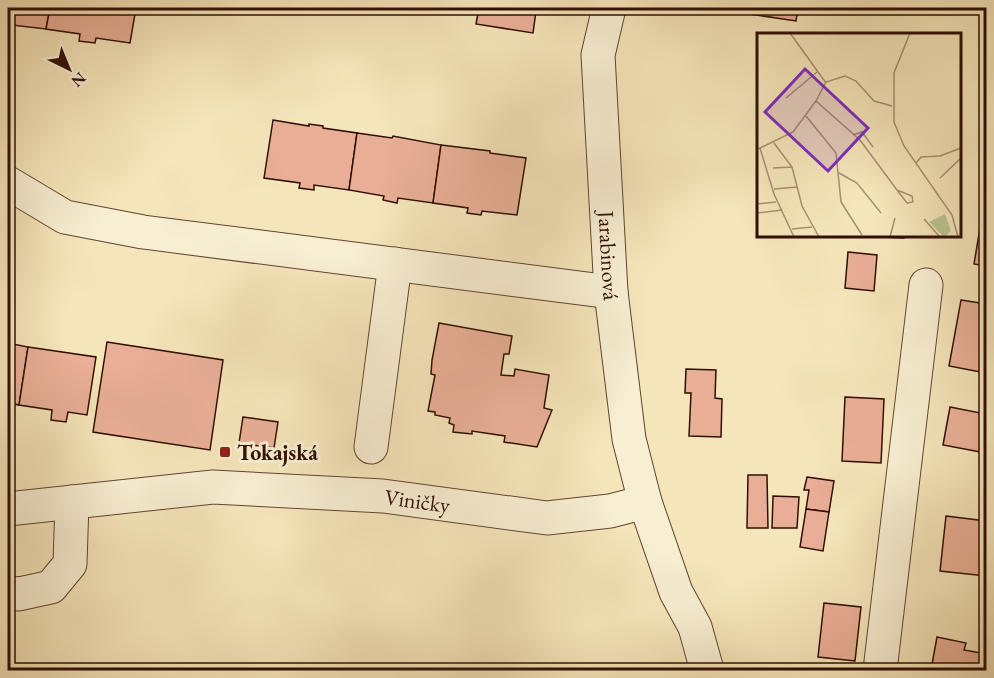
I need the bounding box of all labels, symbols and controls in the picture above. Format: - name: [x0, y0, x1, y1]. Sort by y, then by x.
- inset map: [757, 33, 961, 237]
- north arrow: [39, 39, 99, 99]
- text: N: [67, 68, 91, 92]
- street label: Jarabinová: [591, 208, 626, 302]
- place label: Tokajská: [237, 438, 318, 467]
- marker: Tokajská: [218, 445, 232, 459]
- street label: Viničky: [383, 482, 452, 520]

